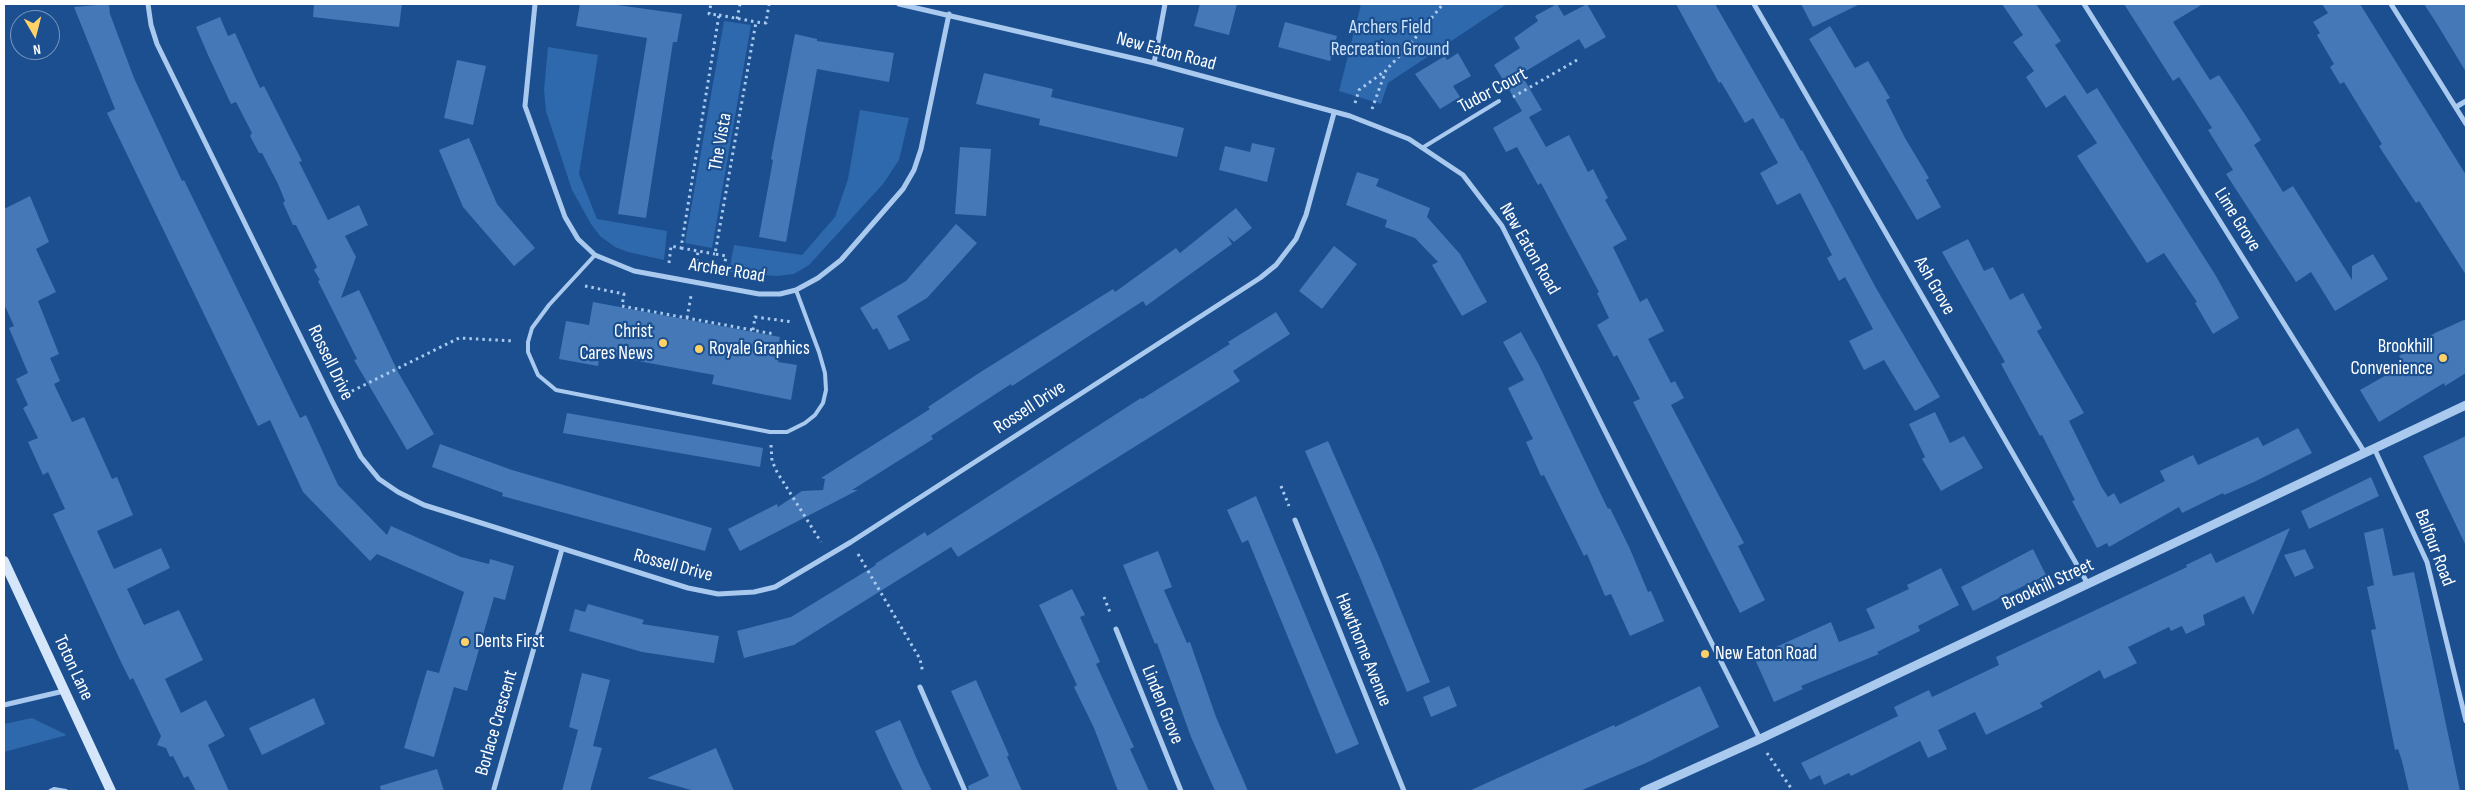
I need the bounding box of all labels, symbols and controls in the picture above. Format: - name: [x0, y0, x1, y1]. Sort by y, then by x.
- north arrow: [10, 10, 60, 60]
- park label: Archers Field Recreation Ground: [1331, 17, 1449, 61]
- street label: New Eaton Road: [1114, 28, 1218, 76]
- text: N: [32, 40, 42, 58]
- street label: Tudor Court: [1455, 63, 1531, 119]
- street label: The Vista: [705, 111, 737, 173]
- street label: Lime Grove: [2209, 184, 2265, 256]
- street label: New Eaton Road: [1494, 199, 1564, 299]
- street label: Ash Grove: [1908, 253, 1960, 319]
- street label: Archer Road: [687, 254, 767, 288]
- place label: Christ Cares News: [579, 321, 653, 365]
- street label: Rossell Drive: [302, 322, 358, 404]
- place label: Brookhill Convenience: [2351, 336, 2433, 380]
- marker: Christ Cares News: [657, 337, 669, 349]
- place label: Royale Graphics: [709, 338, 810, 360]
- marker: Royale Graphics: [693, 343, 705, 355]
- marker: Brookhill Convenience: [2437, 352, 2449, 364]
- street label: Rossell Drive: [990, 376, 1070, 440]
- street label: Balfour Road: [2409, 506, 2459, 590]
- street label: Rossell Drive: [631, 545, 715, 587]
- street label: Brookhill Street: [1999, 554, 2097, 616]
- street label: Hawthorne Avenue: [1330, 590, 1396, 710]
- place label: Dents First: [475, 631, 545, 653]
- street label: Toton Lane: [48, 632, 98, 704]
- marker: Dents First: [459, 636, 471, 648]
- place label: New Eaton Road: [1715, 643, 1817, 665]
- marker: New Eaton Road: [1699, 648, 1711, 660]
- street label: Linden Grove: [1136, 662, 1188, 748]
- street label: Borlace Crescent: [471, 668, 523, 778]

